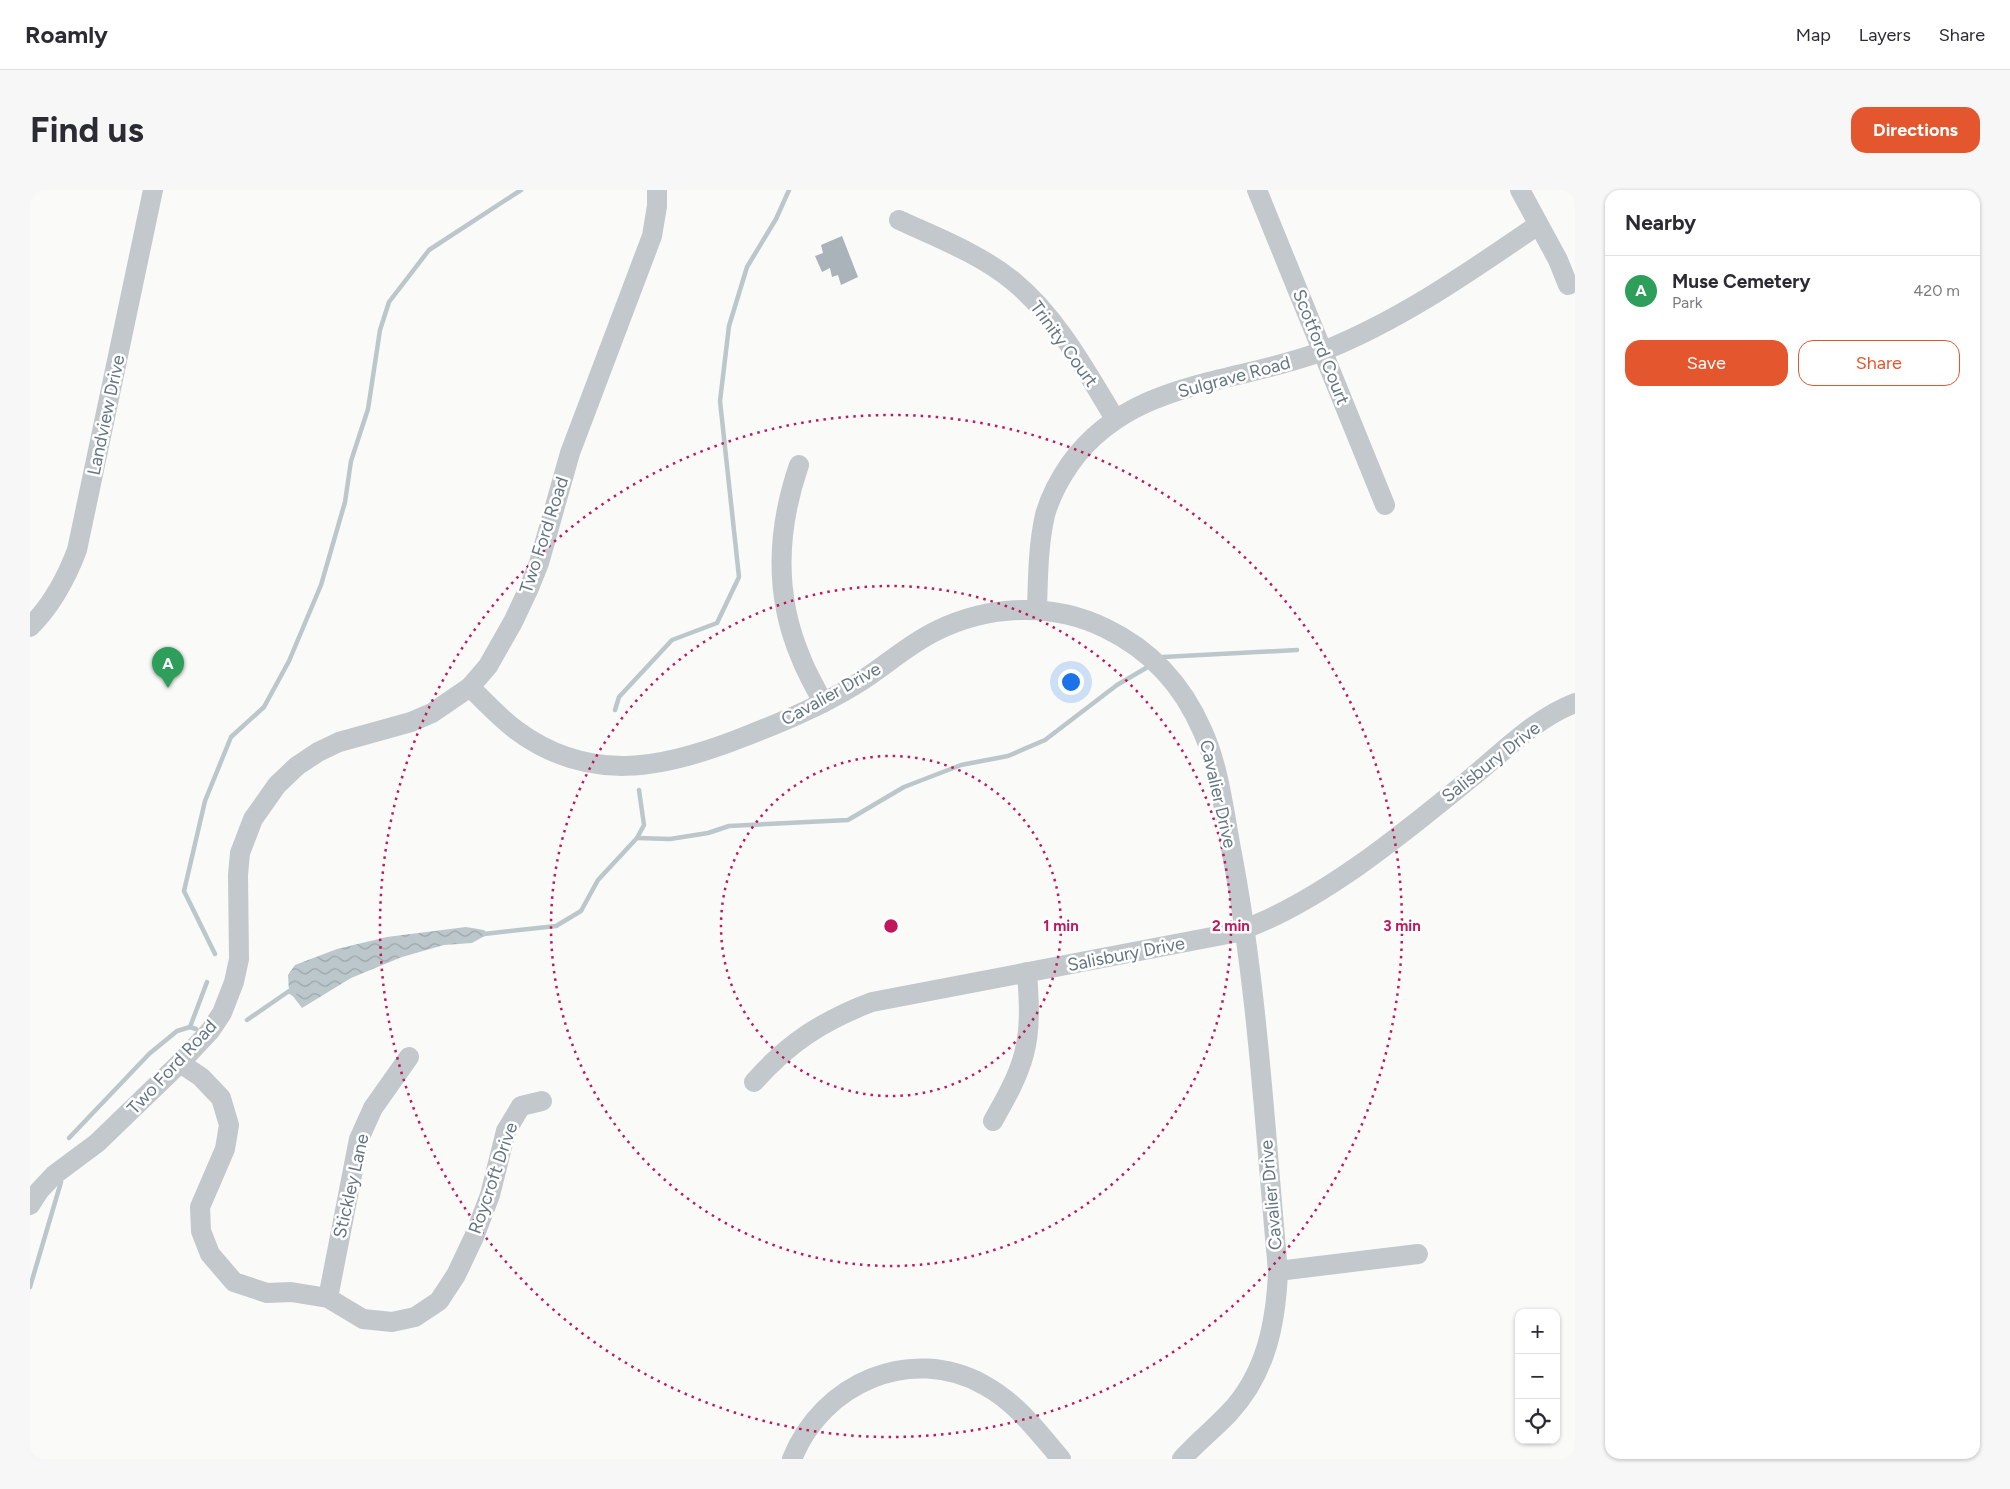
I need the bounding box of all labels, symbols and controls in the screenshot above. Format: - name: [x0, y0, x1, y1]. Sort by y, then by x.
- text: Roamly: [25, 20, 108, 49]
- text: Map: [1796, 24, 1831, 46]
- text: Layers: [1859, 24, 1911, 46]
- text: Share: [1939, 24, 1985, 46]
- button: Directions: [1851, 107, 1980, 153]
- text: Find us: [30, 109, 144, 151]
- text: Nearby: [1625, 210, 1696, 235]
- text: Muse Cemetery: [1672, 270, 1811, 293]
- text: A: [1635, 281, 1647, 300]
- text: 420 m: [1913, 281, 1960, 300]
- street label: Scotford Court: [1288, 286, 1354, 408]
- text: Park: [1672, 293, 1702, 312]
- street label: Trinity Court: [1026, 297, 1103, 391]
- button: Save: [1625, 340, 1788, 386]
- button: Share: [1798, 340, 1960, 386]
- street label: Sulgrave Road: [1175, 351, 1293, 403]
- street label: Landview Drive: [83, 353, 130, 477]
- street label: Two Ford Road: [515, 474, 573, 596]
- pin: A: [152, 647, 184, 688]
- street label: Cavalier Drive: [777, 658, 885, 730]
- your location: [1058, 669, 1084, 695]
- street label: Salisbury Drive: [1437, 717, 1545, 807]
- street label: Cavalier Drive: [1195, 738, 1241, 850]
- centre of rings: [882, 917, 900, 935]
- text: 1 min: [1043, 917, 1079, 935]
- text: 2 min: [1212, 917, 1250, 935]
- text: 3 min: [1383, 917, 1421, 935]
- street label: Salisbury Drive: [1066, 932, 1187, 976]
- street label: Two Ford Road: [123, 1015, 221, 1119]
- street label: Roycroft Drive: [464, 1119, 522, 1237]
- street label: Stickley Lane: [328, 1132, 374, 1240]
- street label: Cavalier Drive: [1255, 1139, 1287, 1251]
- map controls: [1515, 1309, 1560, 1444]
- button: +: [1515, 1309, 1560, 1354]
- button: −: [1515, 1354, 1560, 1399]
- button: locate: [1515, 1399, 1560, 1444]

